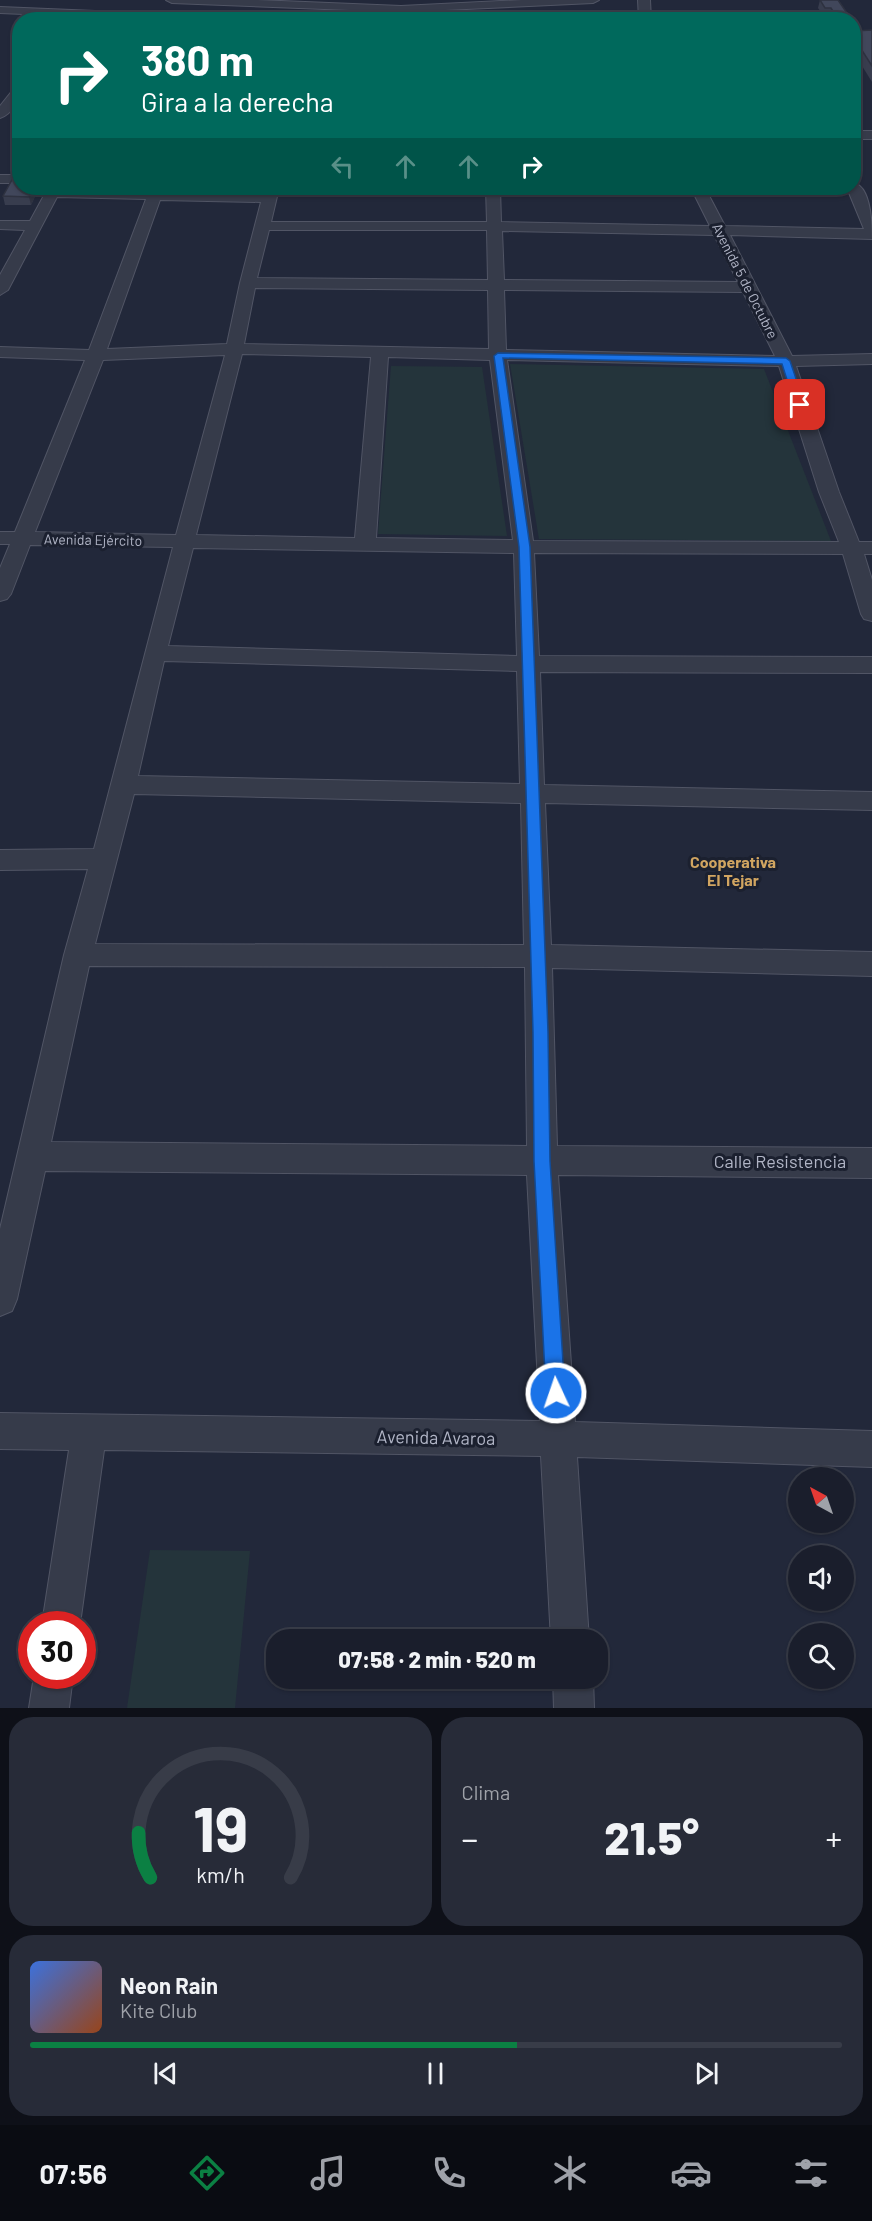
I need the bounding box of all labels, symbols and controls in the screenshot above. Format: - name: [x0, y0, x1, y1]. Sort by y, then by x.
- text: 380 m: [141, 34, 254, 84]
- icon: right: [42, 36, 120, 114]
- text: Gira a la derecha: [141, 85, 334, 117]
- icon: left: [326, 150, 359, 183]
- icon: ahead: [389, 150, 422, 183]
- icon: ahead: [452, 150, 485, 183]
- icon: right: [515, 150, 548, 183]
- street label: Avenida 5 de Octubre: [709, 220, 782, 341]
- pin: [774, 379, 825, 430]
- icon: arrive: [783, 388, 816, 421]
- street label: Avenida Ejército: [44, 530, 142, 549]
- district label: Cooperativa El Tejar: [690, 852, 776, 889]
- street label: Calle Resistencia: [714, 1150, 846, 1172]
- position arrow: [524, 1361, 588, 1425]
- street label: Avenida Avaroa: [377, 1425, 496, 1449]
- north arrow: [788, 1467, 854, 1533]
- map controls: [788, 1467, 854, 1689]
- button: sound: [788, 1545, 854, 1611]
- speed limit sign: 30: [18, 1611, 96, 1689]
- button: search: [788, 1623, 854, 1689]
- text: 07:58 · 2 min · 520 m: [338, 1646, 536, 1672]
- text: Clima: [462, 1780, 510, 1804]
- text: 19: [193, 1790, 248, 1864]
- text: 21.5°: [604, 1810, 699, 1864]
- text: −: [462, 1818, 478, 1858]
- text: +: [826, 1818, 842, 1858]
- text: km/h: [196, 1863, 245, 1888]
- text: Neon Rain: [120, 1972, 218, 1998]
- text: Kite Club: [120, 1998, 197, 2022]
- icon: previous: [149, 2057, 182, 2090]
- icon: pause: [419, 2057, 452, 2090]
- icon: next: [690, 2057, 723, 2090]
- icon: directions: [186, 2152, 228, 2194]
- icon: music: [307, 2152, 349, 2194]
- icon: phone: [428, 2152, 470, 2194]
- icon: climate: [549, 2152, 591, 2194]
- icon: car: [670, 2152, 712, 2194]
- icon: filters: [790, 2152, 832, 2194]
- text: 07:56: [39, 2157, 107, 2189]

